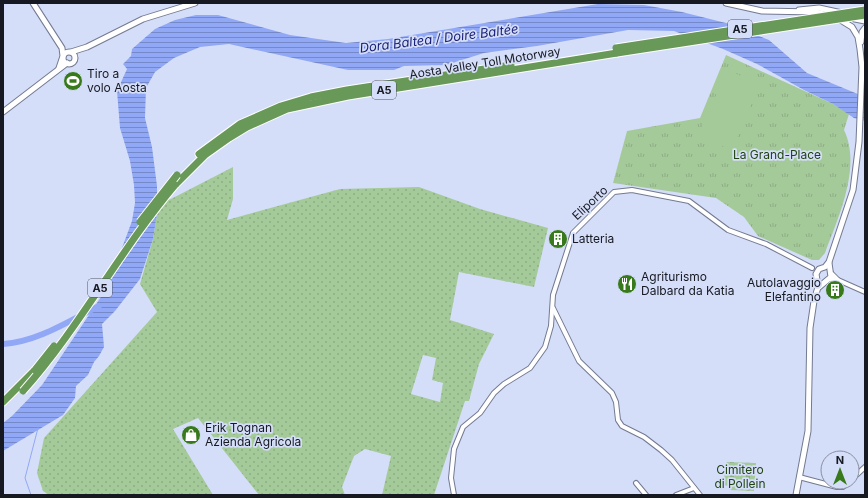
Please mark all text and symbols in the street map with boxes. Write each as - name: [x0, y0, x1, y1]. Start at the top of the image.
- water label: Dora Baltea / Doire Baltée: [359, 20, 519, 56]
- road number: A5: [728, 20, 752, 38]
- street label: Aosta Valley Toll Motorway: [408, 43, 562, 82]
- place label: Tiro a volo Aosta: [87, 66, 147, 95]
- sports icon: Tiro a volo Aosta: [62, 70, 84, 92]
- road number: A5: [372, 81, 396, 99]
- park label: La Grand-Place: [733, 147, 821, 162]
- street label: Eliporto: [569, 182, 611, 223]
- building icon: Latteria: [547, 228, 569, 250]
- place label: Latteria: [572, 231, 614, 246]
- place label: Agriturismo Dalbard da Katia: [641, 269, 734, 298]
- restaurant icon: Agriturismo Dalbard da Katia: [616, 273, 638, 295]
- place label: Autolavaggio Elefantino: [747, 275, 821, 304]
- road number: A5: [88, 279, 112, 297]
- building icon: Autolavaggio Elefantino: [824, 279, 846, 301]
- place label: Erik Tognan Azienda Agricola: [205, 420, 301, 449]
- shop icon: Erik Tognan Azienda Agricola: [180, 424, 202, 446]
- north arrow: [820, 450, 860, 490]
- text: N: [836, 453, 844, 467]
- park label: Cimitero di Pollein: [714, 462, 766, 491]

